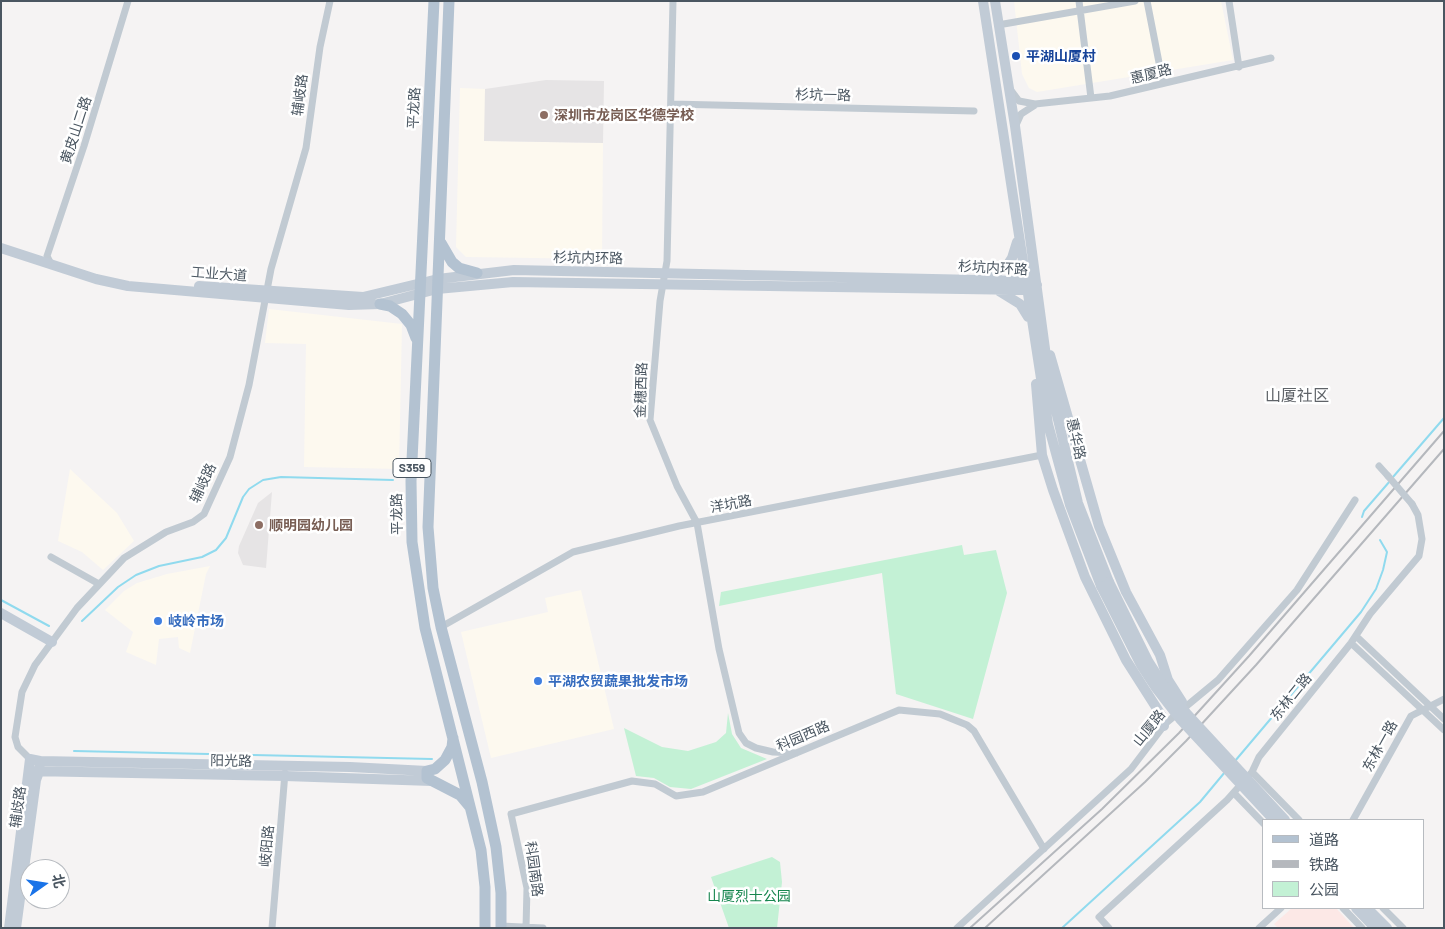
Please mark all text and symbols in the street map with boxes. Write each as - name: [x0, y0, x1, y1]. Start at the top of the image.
- place label: 平湖山厦村: [1026, 48, 1096, 64]
- marker: 平湖山厦村: [1010, 50, 1022, 62]
- street label: 惠厦路: [1129, 61, 1173, 87]
- street label: 辅岐路: [289, 73, 311, 117]
- street label: 杉坑一路: [795, 86, 851, 104]
- street label: 平龙路: [405, 87, 423, 129]
- street label: 黄皮山二路: [57, 94, 95, 166]
- place label: 深圳市龙岗区华德学校: [554, 107, 694, 123]
- marker: 深圳市龙岗区华德学校: [538, 109, 550, 121]
- street label: 杉坑内环路: [553, 249, 623, 267]
- street label: 杉坑内环路: [958, 258, 1028, 278]
- street label: 工业大道: [190, 264, 248, 284]
- street label: 金穗西路: [632, 362, 650, 418]
- district label: 山厦社区: [1265, 386, 1329, 406]
- street label: 惠华路: [1063, 417, 1089, 461]
- road number: S359: [393, 458, 431, 478]
- street label: 辅岐路: [187, 460, 219, 506]
- street label: 洋坑路: [709, 492, 753, 516]
- street label: 平龙路: [388, 493, 406, 535]
- place label: 顺明园幼儿园: [269, 517, 353, 533]
- marker: 顺明园幼儿园: [253, 519, 265, 531]
- place label: 岐岭市场: [168, 613, 224, 629]
- marker: 岐岭市场: [152, 615, 164, 627]
- street label: 东林二路: [1267, 670, 1315, 724]
- place label: 平湖农贸蔬果批发市场: [548, 673, 688, 689]
- marker: 平湖农贸蔬果批发市场: [532, 675, 544, 687]
- street label: 山厦路: [1129, 706, 1169, 750]
- street label: 科园西路: [774, 717, 832, 755]
- street label: 东林一路: [1359, 717, 1401, 775]
- street label: 阳光路: [210, 752, 252, 770]
- street label: 辅歧路: [7, 785, 29, 829]
- legend: [1262, 819, 1425, 909]
- street label: 岐阳路: [257, 824, 277, 868]
- text: 道路: [1309, 830, 1339, 848]
- street label: 科园南路: [522, 840, 546, 898]
- text: 铁路: [1309, 855, 1339, 873]
- north arrow: [20, 859, 70, 909]
- text: 北: [49, 872, 69, 889]
- text: 公园: [1309, 880, 1339, 898]
- park label: 山厦烈士公园: [707, 888, 791, 904]

